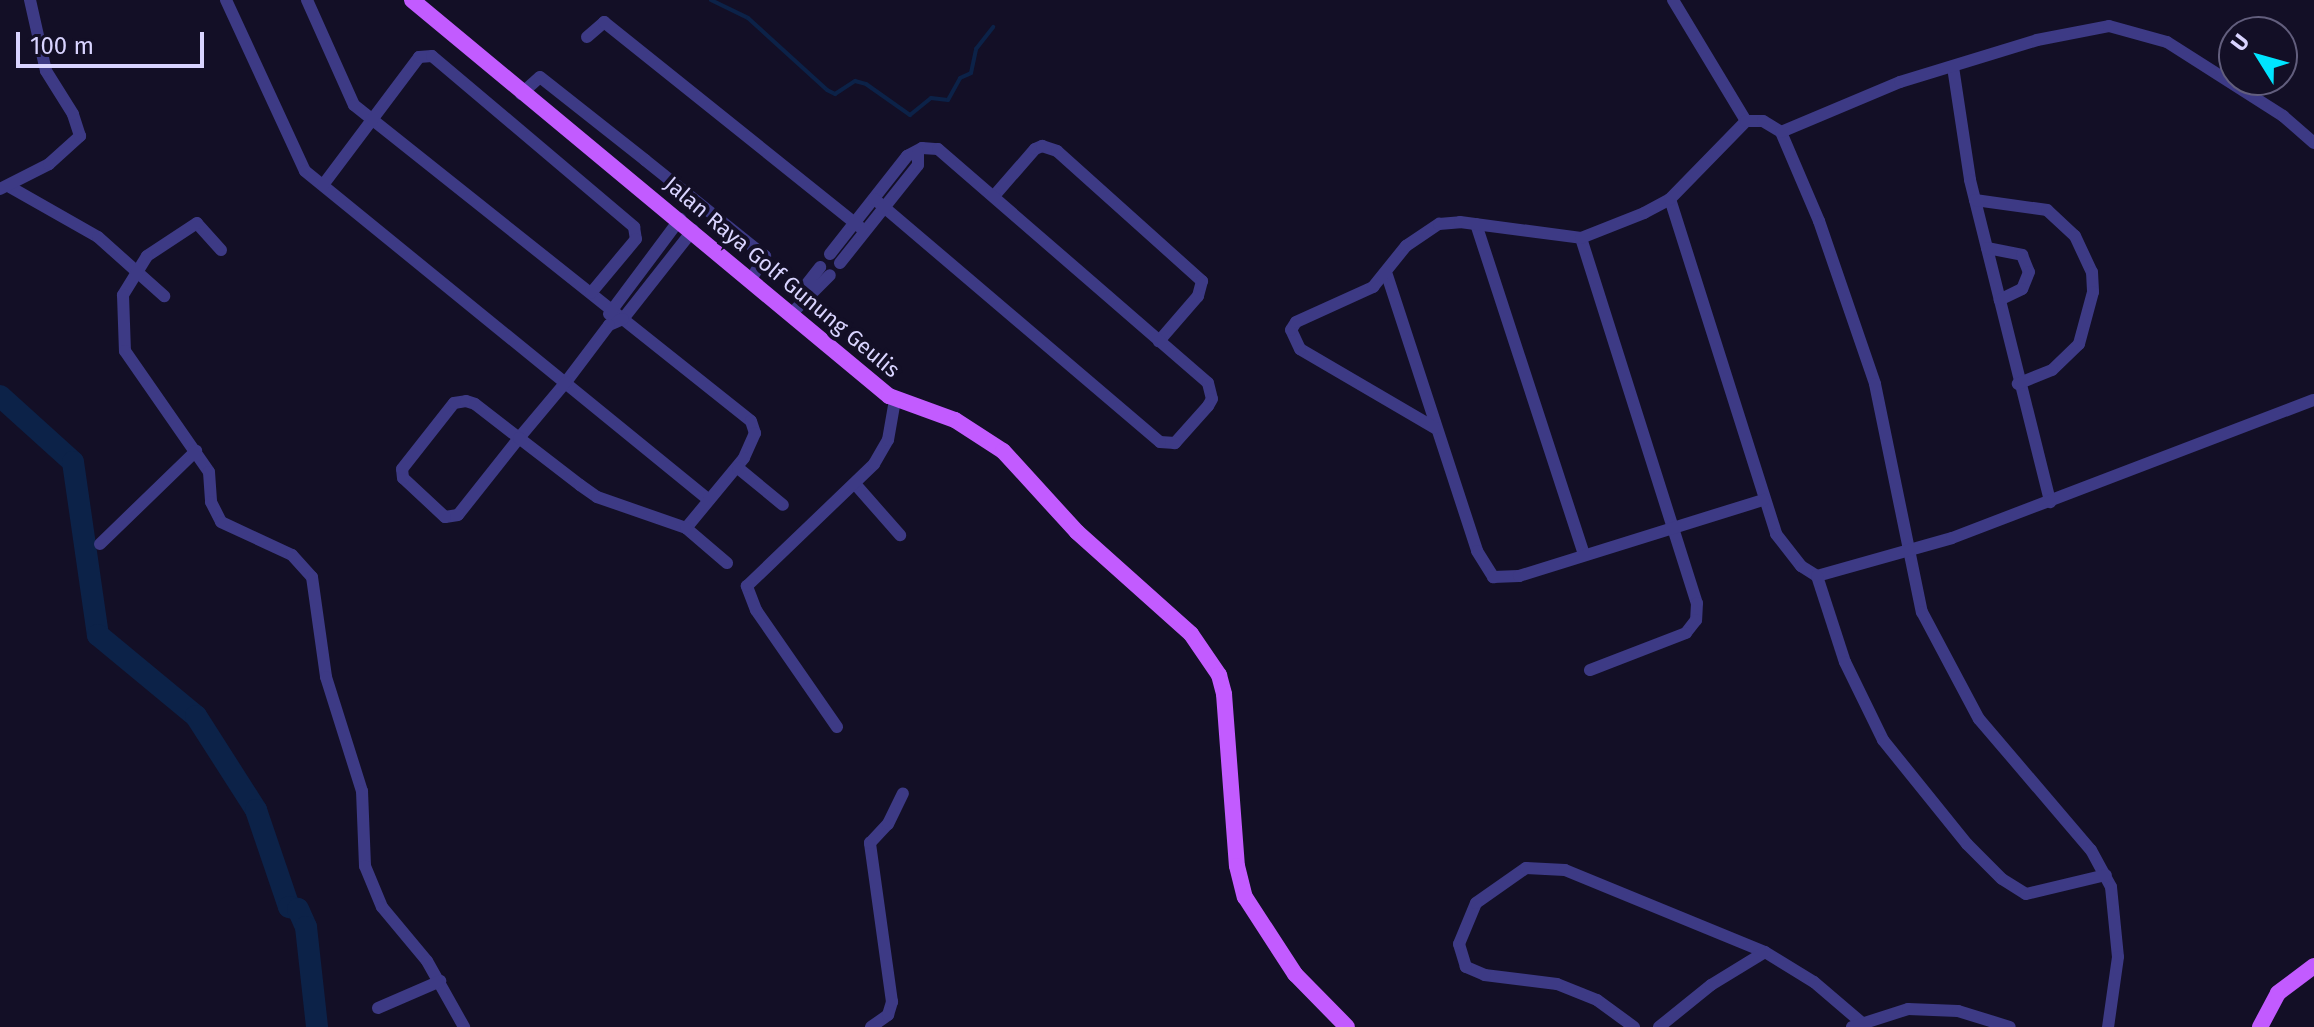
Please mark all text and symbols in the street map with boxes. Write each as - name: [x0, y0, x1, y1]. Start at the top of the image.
- scale bar: [20, 16, 208, 66]
- north arrow: [2218, 16, 2298, 96]
- text: U: [2225, 29, 2255, 56]
- text: 100 m: [30, 32, 94, 60]
- street label: Jalan Raya Golf Gunung Geulis: [659, 171, 905, 383]

